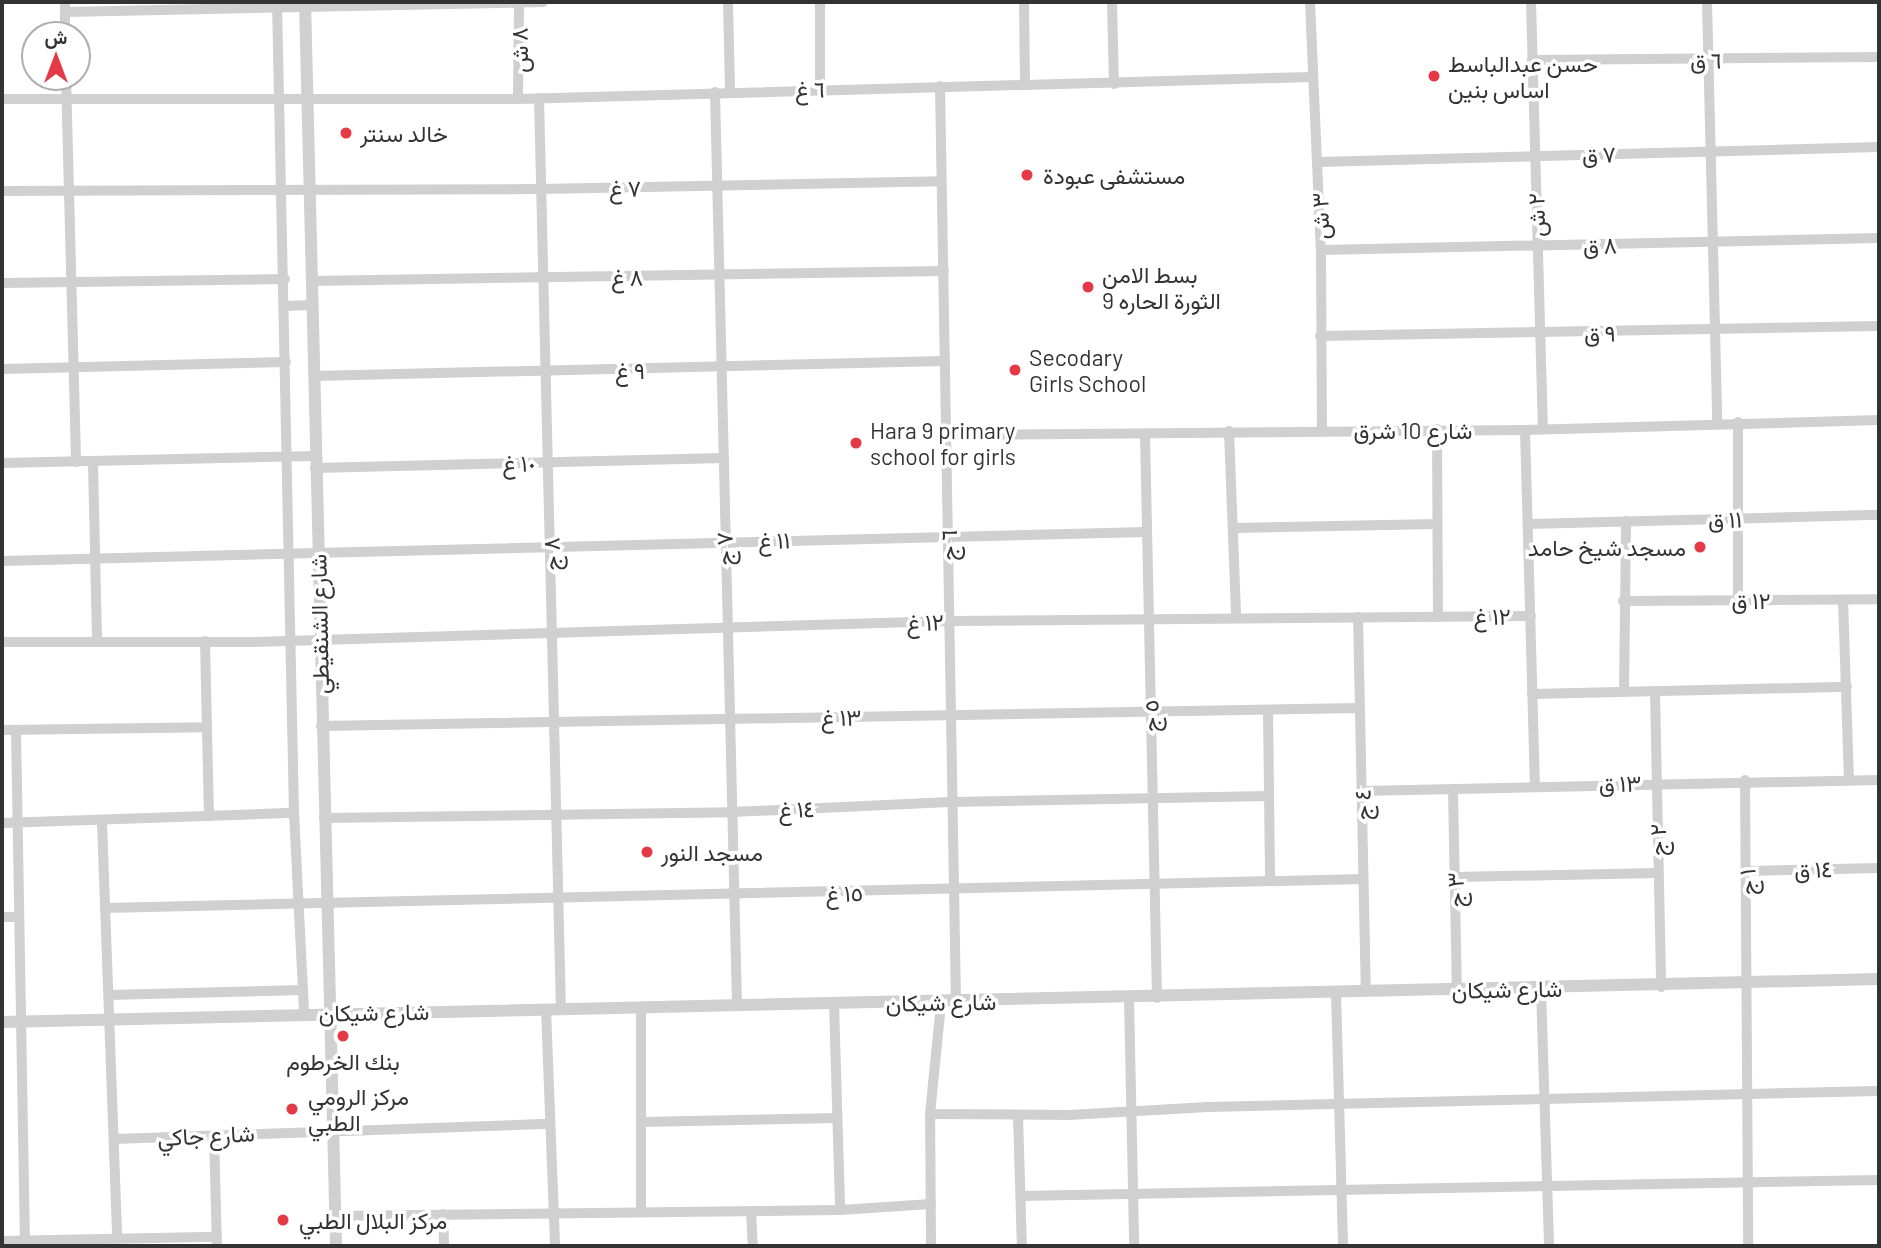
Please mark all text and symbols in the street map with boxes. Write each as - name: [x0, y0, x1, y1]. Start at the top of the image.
- north arrow: [21, 21, 91, 91]
- text: ش: [45, 25, 67, 48]
- street label: ٨ ش: [505, 27, 533, 73]
- street label: ٦ ق: [1690, 46, 1722, 74]
- place label: حسن عبدالباسط اساس بنين: [1448, 49, 1598, 103]
- marker: حسن عبدالباسط اساس بنين: [1426, 68, 1442, 84]
- street label: ٦ غ: [795, 75, 825, 103]
- place label: خالد سنتر: [360, 119, 448, 147]
- marker: خالد سنتر: [338, 125, 354, 141]
- street label: ٧ ق: [1581, 140, 1617, 168]
- place label: مستشفى عبودة: [1043, 161, 1185, 189]
- marker: مستشفى عبودة: [1017, 165, 1037, 185]
- street label: ٧ غ: [609, 174, 641, 202]
- street label: ٣ ش: [1305, 192, 1335, 240]
- street label: ٢ ش: [1522, 193, 1550, 237]
- street label: ٨ ق: [1582, 231, 1618, 259]
- place label: بسط الامن الثورة الحاره 9: [1102, 260, 1221, 314]
- street label: ٨ غ: [611, 263, 643, 291]
- marker: بسط الامن الثورة الحاره 9: [1080, 279, 1096, 295]
- street label: ٩ ق: [1584, 319, 1616, 347]
- place label: Secodary Girls School: [1029, 343, 1146, 397]
- street label: ٩ غ: [615, 356, 645, 384]
- marker: Secodary Girls School: [1007, 362, 1023, 378]
- place label: Hara 9 primary school for girls: [870, 416, 1016, 470]
- street label: شارع 10 شرق: [1354, 416, 1472, 444]
- marker: Hara 9 primary school for girls: [848, 435, 864, 451]
- street label: ١٠ غ: [501, 449, 537, 477]
- street label: ١١ ق: [1708, 505, 1742, 533]
- street label: ١١ غ: [757, 526, 791, 554]
- street label: ٦ ج: [934, 529, 962, 561]
- street label: ٧ ج: [710, 532, 738, 566]
- place label: مسجد شيخ حامد: [1528, 533, 1686, 561]
- street label: ٨ ج: [537, 537, 565, 571]
- marker: مسجد شيخ حامد: [1692, 539, 1708, 555]
- street label: شارع الشنقيطي: [304, 554, 334, 694]
- street label: ١٢ ق: [1731, 586, 1771, 614]
- street label: ١٢ غ: [1473, 602, 1511, 630]
- street label: ١٢ غ: [906, 608, 944, 636]
- street label: ٥ ج: [1136, 700, 1164, 732]
- street label: ١٣ غ: [820, 703, 862, 731]
- street label: ١٣ ق: [1599, 769, 1641, 797]
- street label: ٤ ج: [1348, 789, 1376, 821]
- street label: ١٤ غ: [777, 794, 815, 824]
- street label: ٢ ج: [1643, 824, 1671, 856]
- place label: مسجد النور: [661, 838, 763, 866]
- marker: مسجد النور: [639, 844, 655, 860]
- street label: ١٤ ق: [1794, 855, 1832, 883]
- street label: ١ ج: [1733, 868, 1761, 896]
- street label: ٣ ج: [1441, 872, 1469, 908]
- street label: ١٥ غ: [825, 879, 863, 907]
- street label: شارع شيكان: [1451, 974, 1563, 1004]
- street label: شارع شيكان: [885, 987, 997, 1017]
- street label: شارع شيكان: [318, 997, 430, 1027]
- marker: بنك الخرطوم: [335, 1028, 351, 1044]
- place label: بنك الخرطوم: [286, 1047, 400, 1075]
- place label: مركز الرومي الطبي: [308, 1082, 409, 1136]
- marker: مركز الرومي الطبي: [282, 1099, 302, 1119]
- street label: شارع جاكي: [157, 1119, 255, 1151]
- place label: مركز البلال الطبي: [299, 1206, 447, 1234]
- marker: مركز البلال الطبي: [273, 1210, 293, 1230]

